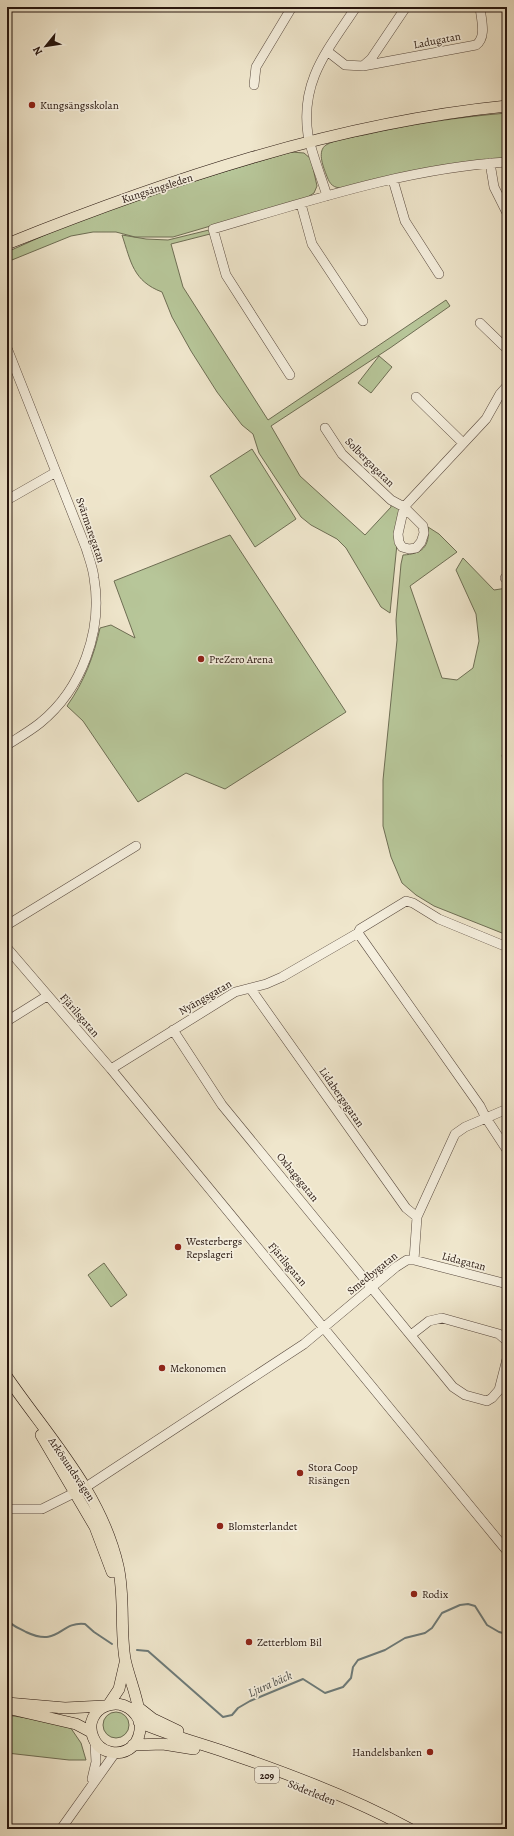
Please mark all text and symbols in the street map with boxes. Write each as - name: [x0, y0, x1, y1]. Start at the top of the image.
- north arrow: [26, 26, 66, 66]
- street label: Ladugatan: [412, 29, 462, 52]
- text: N: [29, 44, 46, 58]
- place label: Kungsängsskolan: [40, 98, 119, 113]
- marker: Kungsängsskolan: [27, 100, 37, 110]
- street label: Kungsängsleden: [120, 170, 195, 207]
- street label: Solbergagatan: [342, 434, 398, 490]
- street label: Svärmaregatan: [72, 495, 109, 565]
- place label: PreZero Arena: [209, 652, 274, 667]
- marker: PreZero Arena: [196, 654, 206, 664]
- street label: Nyängsgatan: [176, 976, 234, 1019]
- street label: Fjärilsgatan: [57, 990, 103, 1040]
- street label: Lidabergsgatan: [315, 1064, 368, 1130]
- street label: Oxhagsgatan: [273, 1150, 322, 1205]
- place label: Westerbergs Repslageri: [185, 1234, 242, 1262]
- street label: Fjärilsgatan: [265, 1239, 310, 1290]
- marker: Westerbergs Repslageri: [173, 1242, 183, 1252]
- street label: Smedbygatan: [344, 1248, 401, 1298]
- street label: Lidagatan: [440, 1248, 488, 1275]
- place label: Mekonomen: [170, 1361, 226, 1376]
- marker: Mekonomen: [157, 1363, 167, 1373]
- street label: Arkösundsvägen: [44, 1434, 99, 1504]
- place label: Stora Coop Risängen: [308, 1460, 358, 1488]
- marker: Stora Coop Risängen: [295, 1468, 305, 1478]
- place label: Blomsterlandet: [228, 1519, 298, 1534]
- marker: Blomsterlandet: [215, 1521, 225, 1531]
- place label: Rodix: [422, 1587, 449, 1602]
- marker: Rodix: [409, 1589, 419, 1599]
- place label: Zetterblom Bil: [257, 1635, 322, 1650]
- marker: Zetterblom Bil: [244, 1637, 254, 1647]
- water label: Ljura bäck: [245, 1667, 295, 1701]
- place label: Handelsbanken: [352, 1745, 422, 1760]
- marker: Handelsbanken: [425, 1747, 435, 1757]
- road number: 209: [255, 1767, 279, 1783]
- street label: Söderleden: [286, 1776, 338, 1809]

